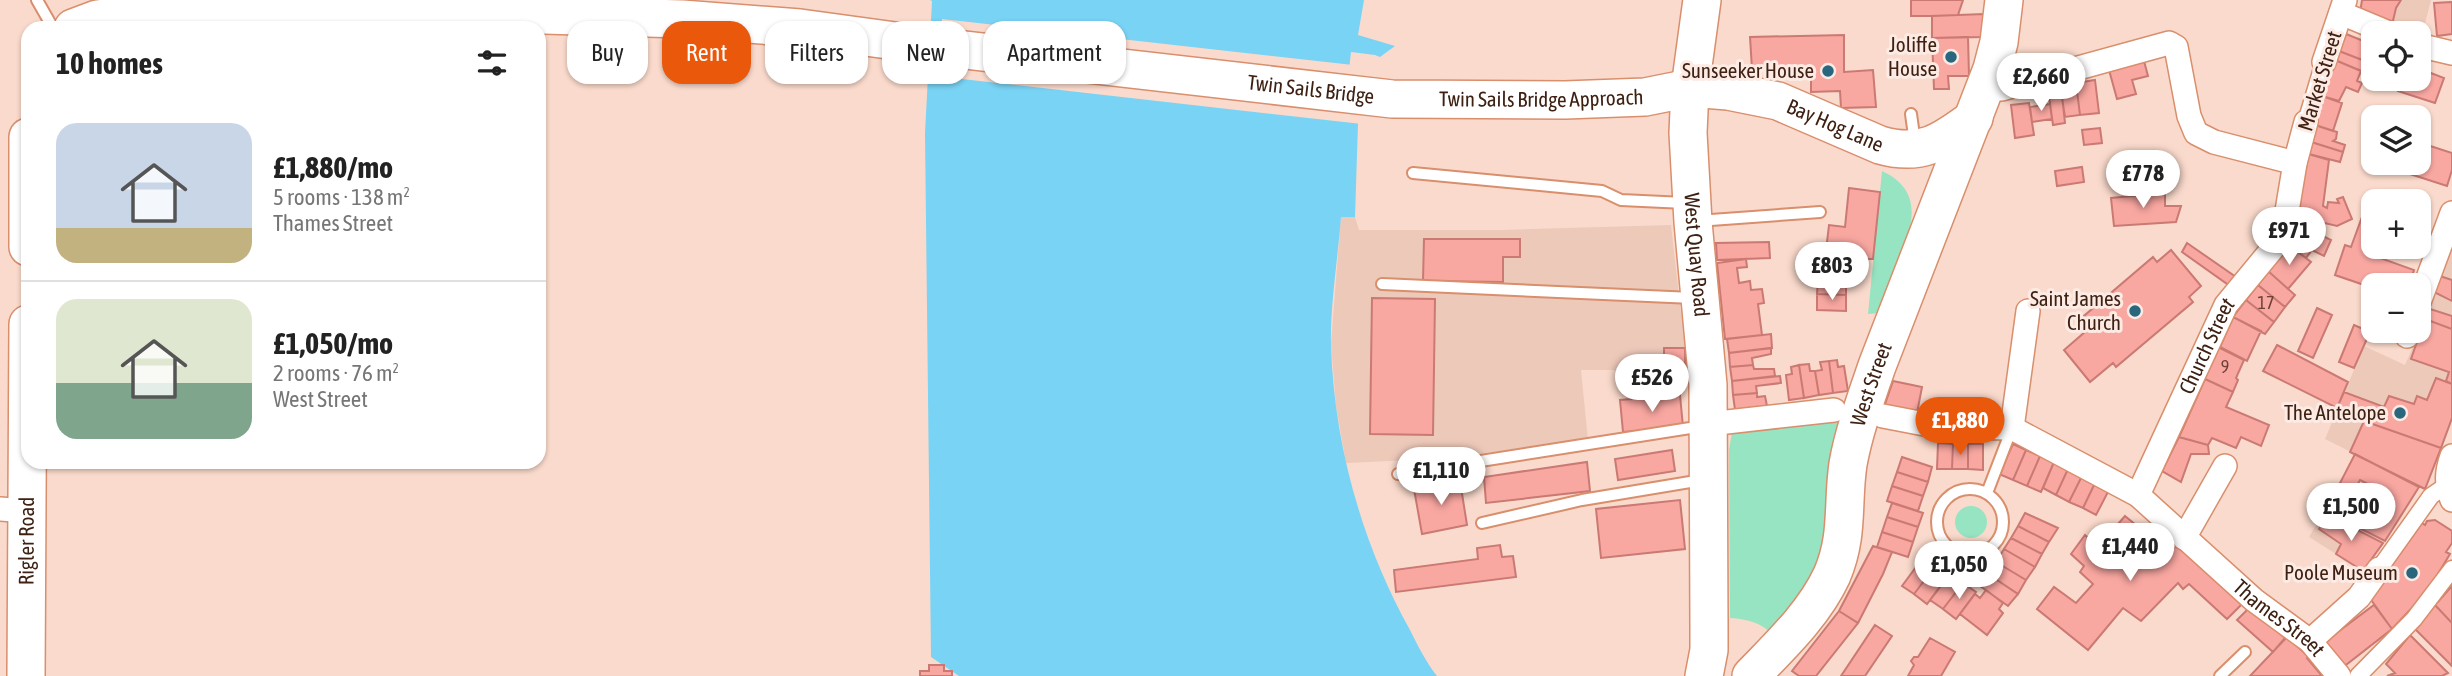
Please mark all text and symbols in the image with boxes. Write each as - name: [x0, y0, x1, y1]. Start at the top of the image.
- chip: Buy: [567, 21, 648, 84]
- chip: Rent: [662, 21, 751, 84]
- chip: Filters: [765, 21, 868, 84]
- chip: New: [882, 21, 969, 84]
- chip: Apartment: [983, 21, 1126, 84]
- map controls: [2361, 21, 2431, 343]
- button: locate: [2361, 21, 2431, 91]
- street label: Market Street: [2292, 28, 2346, 134]
- place label: Joliffe House: [1888, 32, 1937, 80]
- icon: filters: [473, 44, 511, 82]
- text: 10 homes: [56, 46, 163, 80]
- marker: Joliffe House: [1943, 49, 1959, 65]
- pin: £2,660: [1984, 54, 2098, 113]
- place label: Sunseeker House: [1682, 58, 1814, 82]
- marker: Sunseeker House: [1820, 63, 1836, 79]
- text: £2,660: [2013, 63, 2070, 89]
- street label: Twin Sails Bridge: [1246, 70, 1376, 108]
- street label: Twin Sails Bridge Approach: [1439, 84, 1644, 111]
- street label: Bay Hog Lane: [1784, 93, 1888, 156]
- button: layers: [2361, 105, 2431, 175]
- text: £1,880/mo: [273, 150, 393, 184]
- pin: £778: [2102, 150, 2184, 210]
- icon: home: [112, 151, 196, 235]
- text: £778: [2122, 160, 2164, 186]
- text: 5 rooms · 138 m²: [273, 184, 410, 210]
- button: +: [2361, 189, 2431, 259]
- street label: West Quay Road: [1680, 192, 1715, 318]
- pin: £971: [2248, 208, 2330, 267]
- text: Thames Street: [273, 210, 393, 236]
- text: £971: [2268, 217, 2310, 243]
- pin: £803: [1791, 243, 1873, 302]
- text: £803: [1811, 252, 1853, 278]
- button: −: [2361, 273, 2431, 343]
- place label: Saint James Church: [2030, 286, 2121, 334]
- street label: Church Street: [2173, 292, 2238, 398]
- house number: 17: [2258, 292, 2274, 313]
- marker: Saint James Church: [2127, 303, 2143, 319]
- text: £1,050/mo: [273, 326, 393, 360]
- icon: home: [112, 327, 196, 411]
- street label: West Street: [1845, 339, 1896, 429]
- pin: £526: [1611, 354, 1693, 414]
- house number: 9: [2221, 356, 2229, 377]
- text: 2 rooms · 76 m²: [273, 360, 399, 386]
- text: £526: [1631, 364, 1673, 390]
- text: West Street: [273, 386, 368, 412]
- pin: £1,880: [1903, 398, 2017, 457]
- place label: The Antelope: [2284, 400, 2386, 424]
- marker: The Antelope: [2392, 405, 2408, 421]
- text: £1,880: [1932, 407, 1989, 433]
- pin: £1,110: [1384, 448, 1498, 507]
- text: £1,110: [1413, 457, 1470, 483]
- pin: £1,500: [2294, 484, 2408, 543]
- text: £1,500: [2323, 493, 2380, 519]
- street label: Rigler Road: [14, 497, 38, 585]
- pin: £1,440: [2073, 524, 2187, 583]
- text: £1,440: [2102, 533, 2159, 559]
- pin: £1,050: [1902, 542, 2016, 601]
- text: £1,050: [1931, 551, 1988, 577]
- place label: Poole Museum: [2284, 560, 2398, 584]
- marker: Poole Museum: [2404, 565, 2420, 581]
- street label: Thames Street: [2229, 574, 2330, 661]

